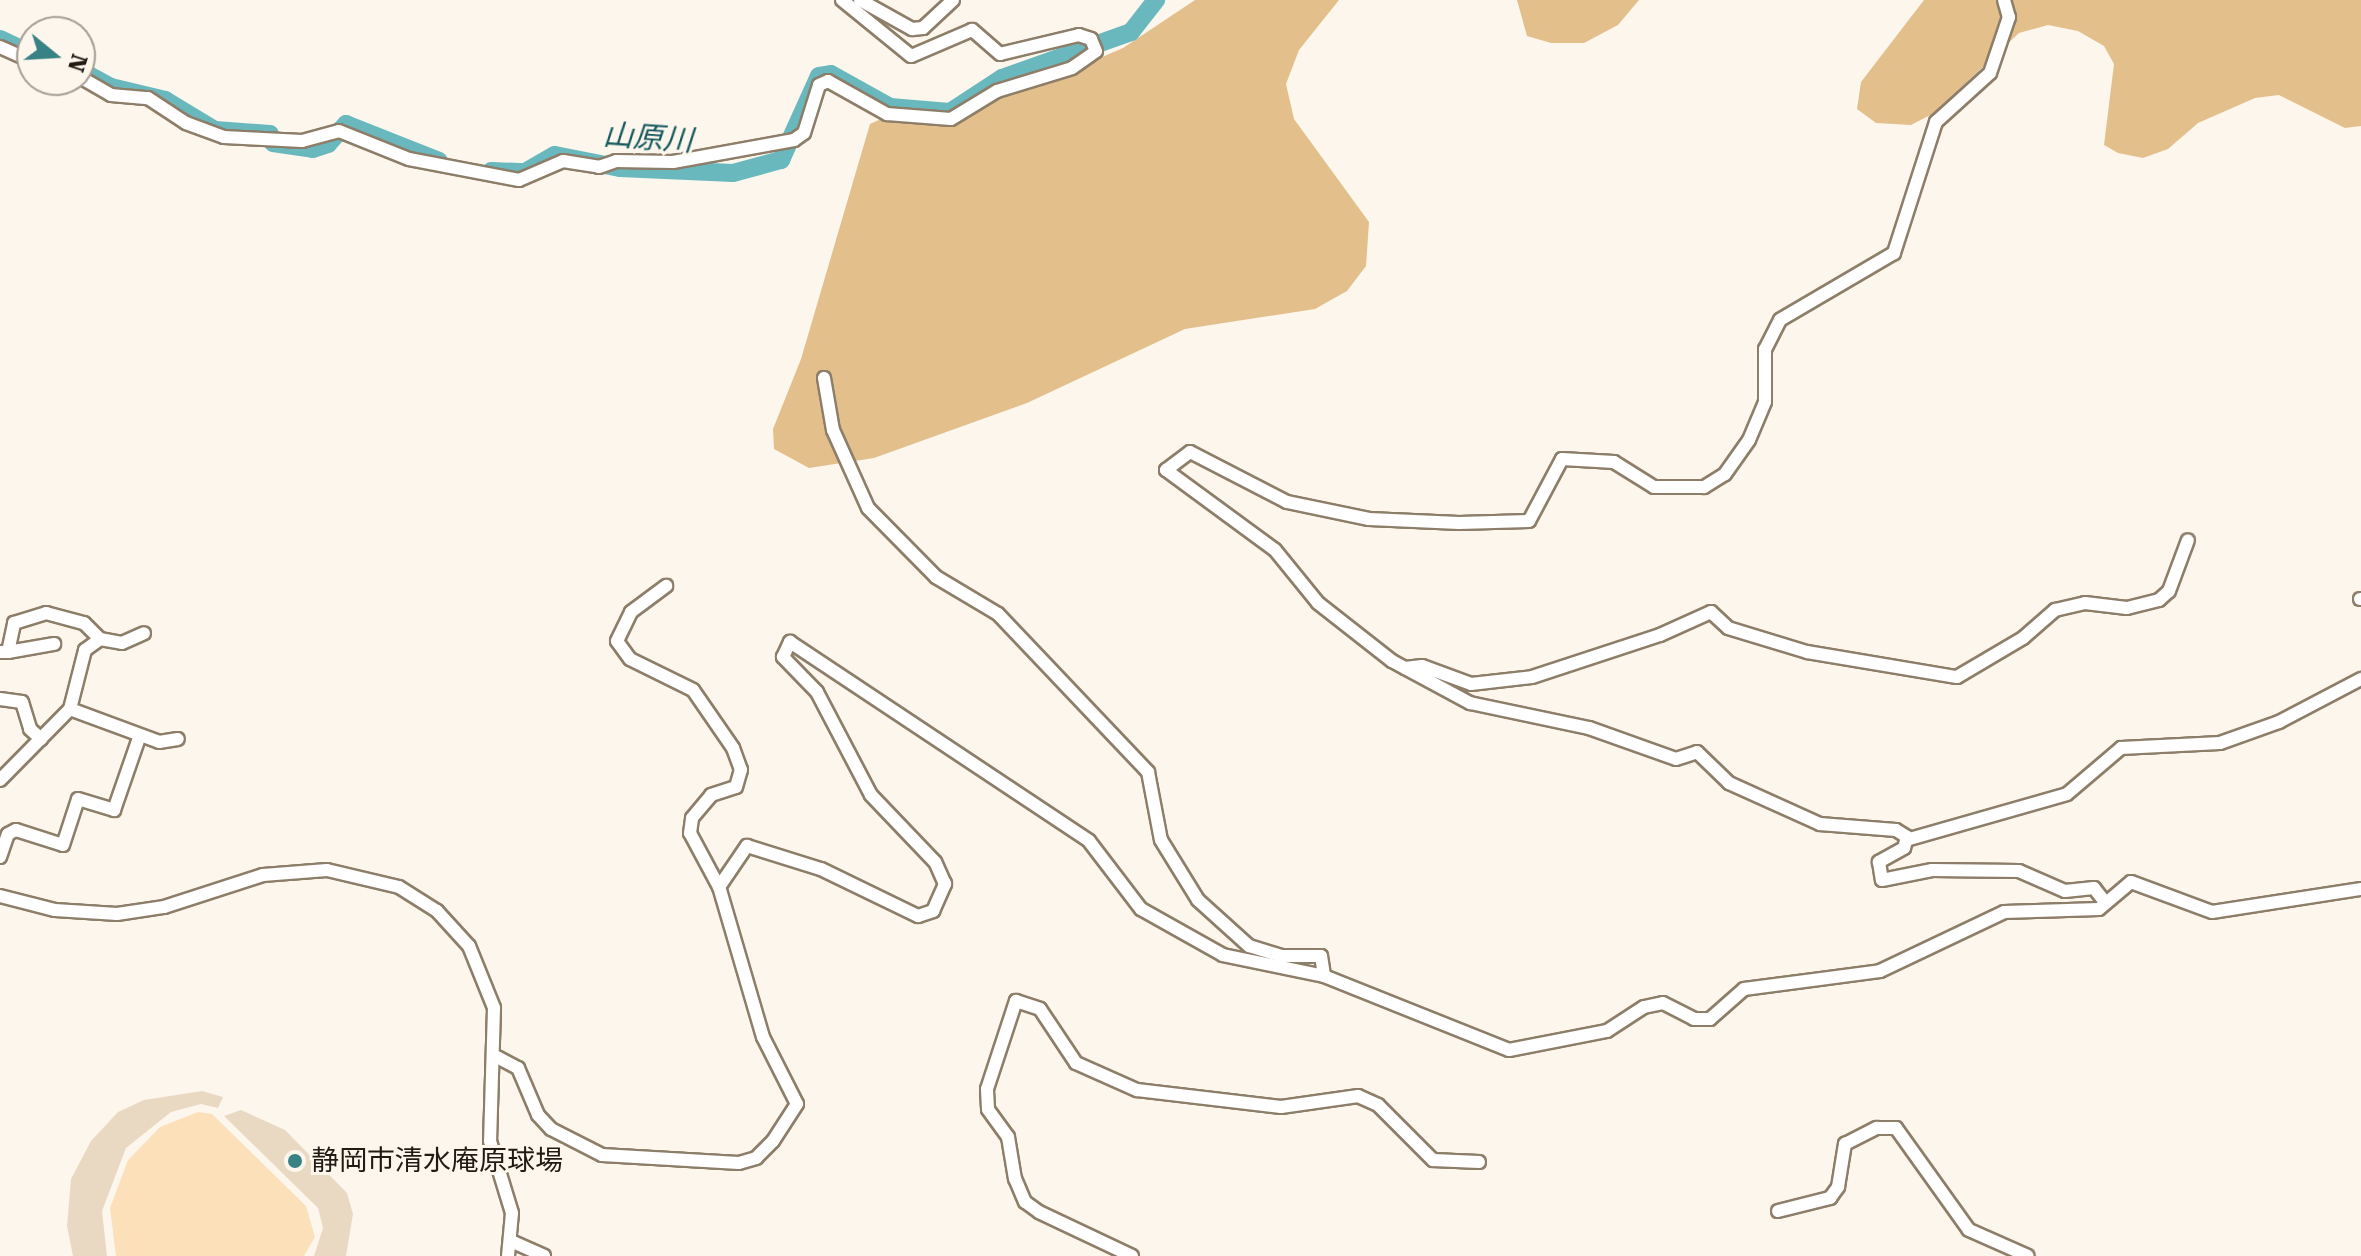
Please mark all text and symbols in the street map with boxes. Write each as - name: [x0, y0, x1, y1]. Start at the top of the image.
- north arrow: [16, 16, 96, 96]
- text: N: [63, 51, 92, 75]
- water label: 山原川: [602, 117, 694, 159]
- place label: 静岡市清水庵原球場: [311, 1144, 563, 1178]
- marker: 静岡市清水庵原球場: [286, 1152, 304, 1170]

